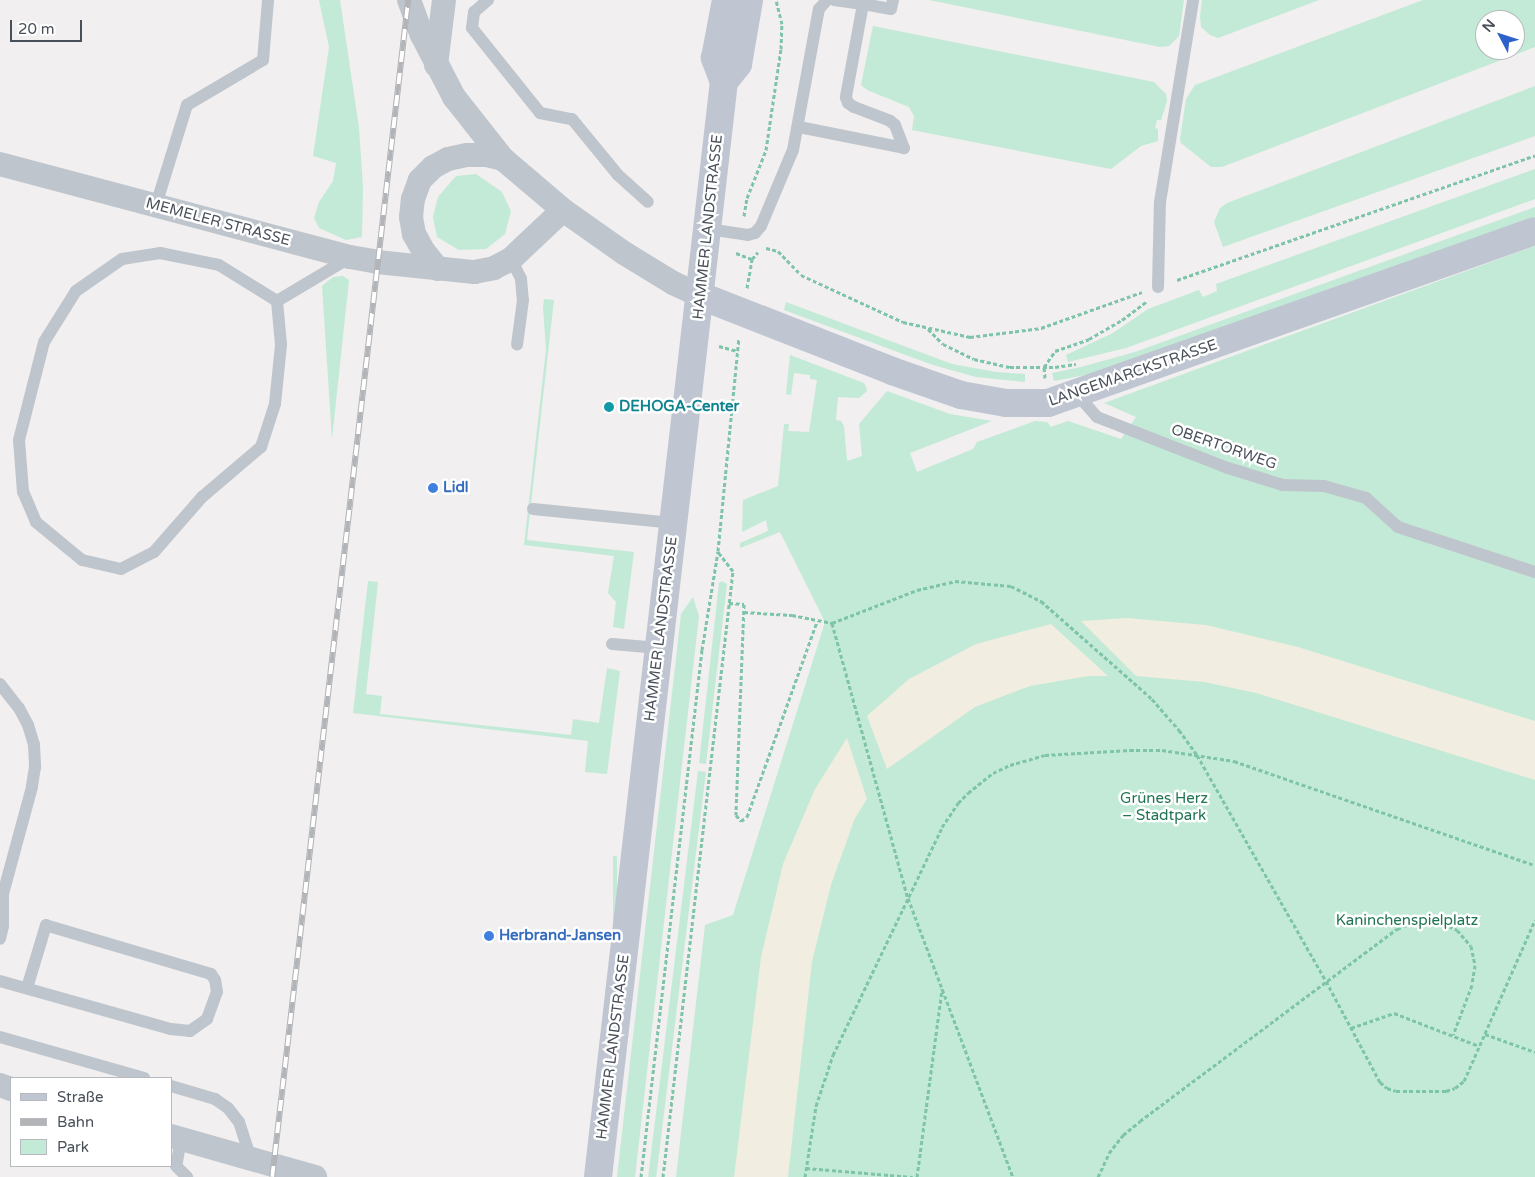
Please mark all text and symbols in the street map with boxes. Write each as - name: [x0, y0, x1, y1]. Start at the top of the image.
- scale bar: [12, 10, 85, 42]
- north arrow: [1475, 10, 1525, 60]
- text: N: [1479, 16, 1499, 35]
- text: 20 m: [18, 20, 55, 38]
- street label: HAMMER LANDSTRASSE: [689, 133, 727, 321]
- street label: MEMELER STRASSE: [144, 194, 292, 250]
- street label: LANGEMARCKSTRASSE: [1046, 336, 1220, 410]
- place label: DEHOGA-Center: [619, 398, 739, 416]
- marker: DEHOGA-Center: [603, 401, 615, 413]
- street label: OBERTORWEG: [1169, 421, 1279, 473]
- place label: Lidl: [443, 479, 469, 497]
- marker: Lidl: [427, 482, 439, 494]
- street label: HAMMER LANDSTRASSE: [641, 535, 681, 723]
- park label: Grünes Herz – Stadtpark: [1120, 789, 1208, 824]
- park label: Kaninchenspielplatz: [1336, 912, 1478, 930]
- place label: Herbrand-Jansen: [499, 927, 621, 945]
- marker: Herbrand-Jansen: [483, 930, 495, 942]
- street label: HAMMER LANDSTRASSE: [593, 953, 633, 1141]
- legend: [10, 1077, 172, 1167]
- text: Straße: [57, 1088, 103, 1106]
- text: Bahn: [57, 1113, 94, 1131]
- text: Park: [57, 1138, 89, 1156]

